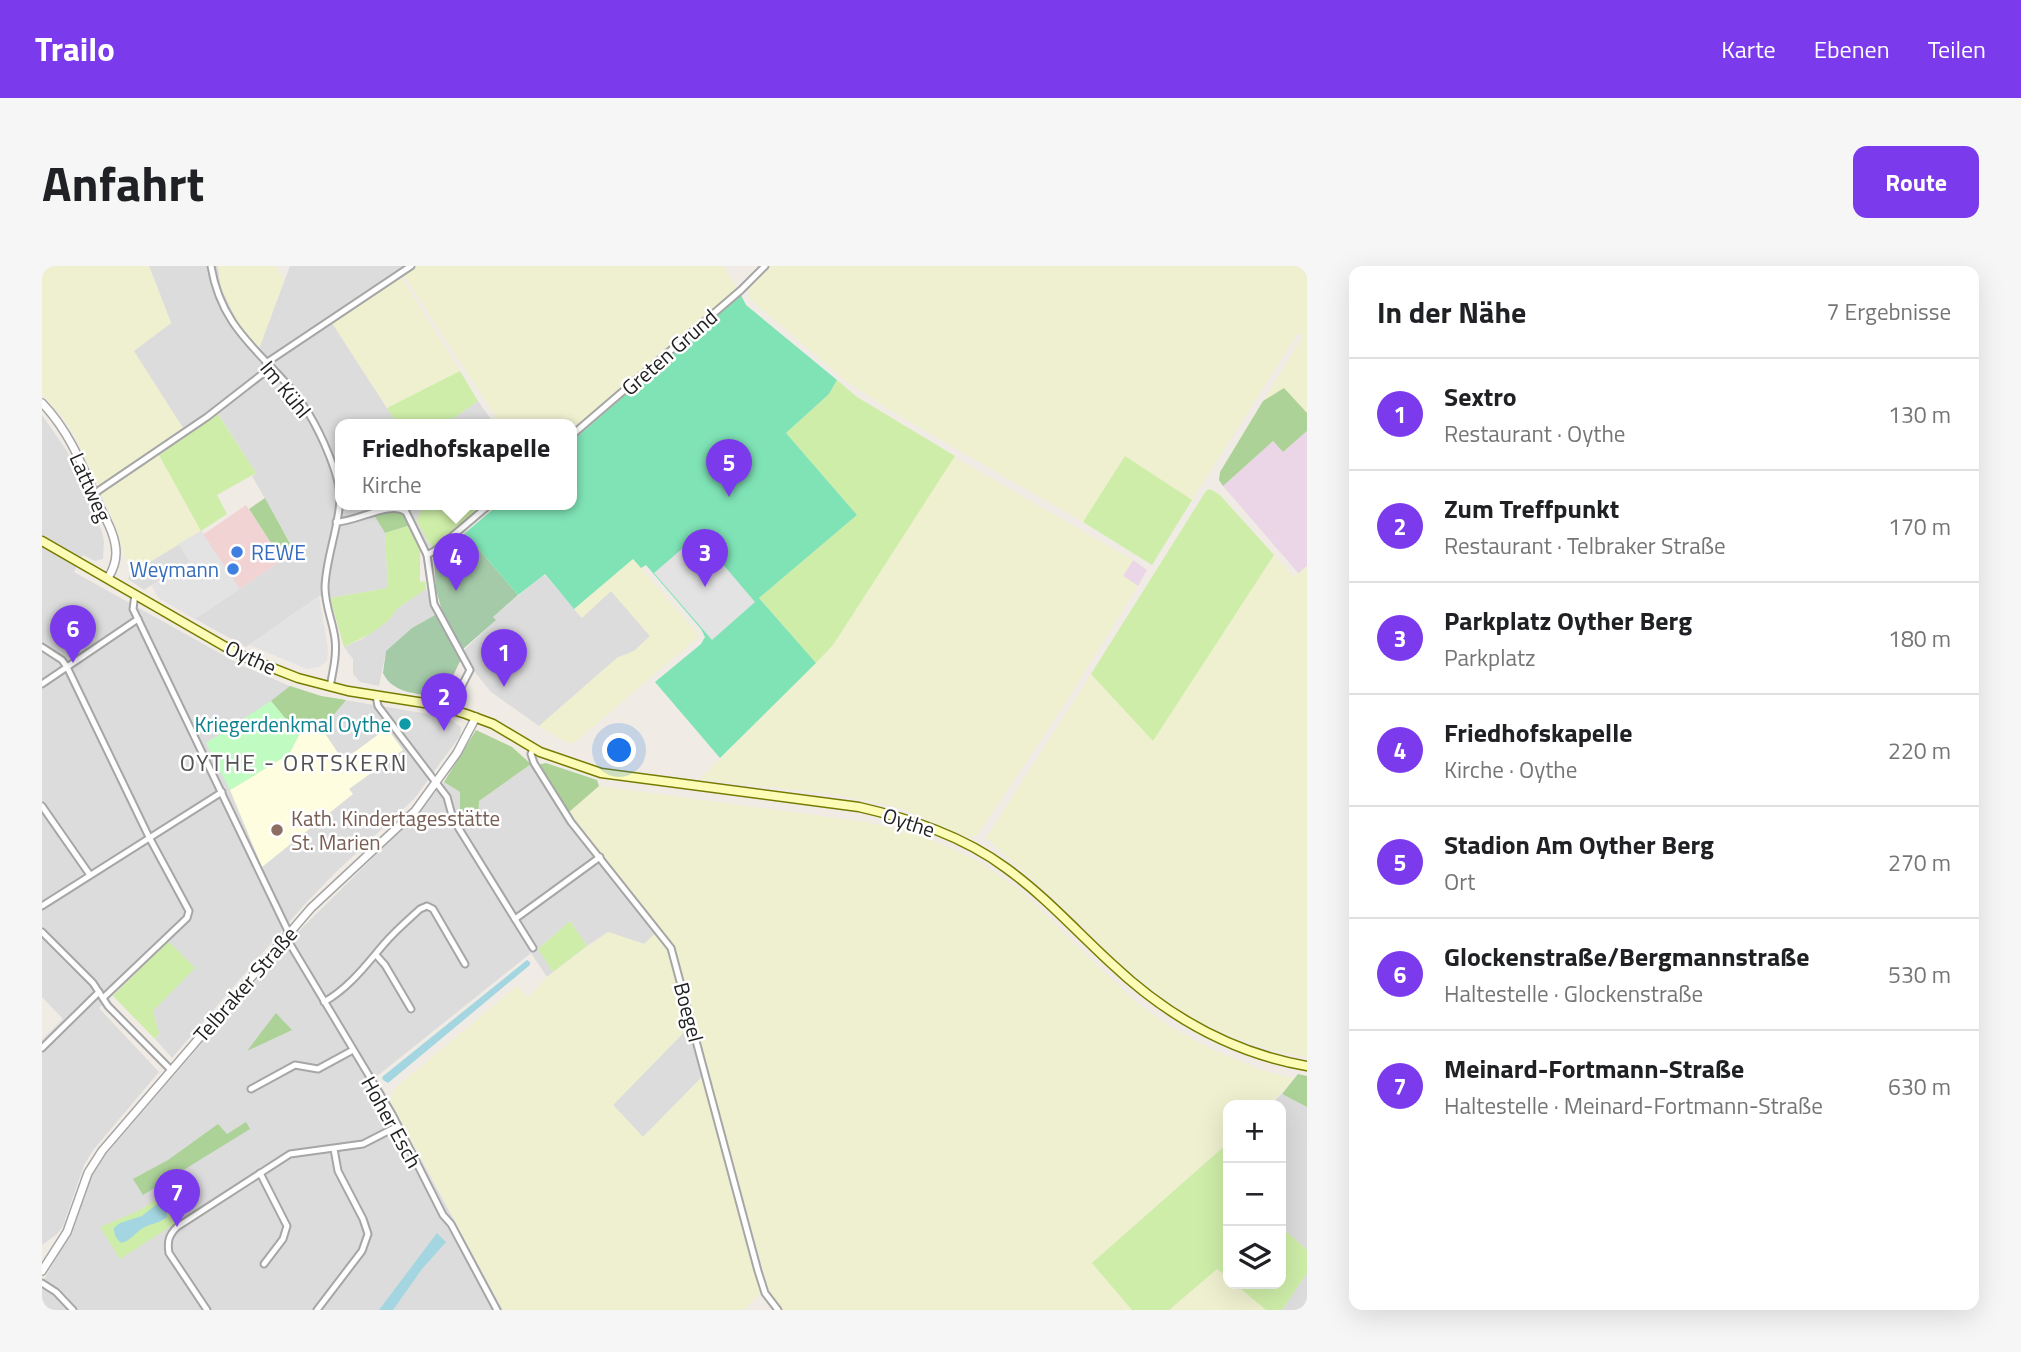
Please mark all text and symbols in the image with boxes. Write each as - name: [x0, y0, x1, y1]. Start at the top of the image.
- text: Trailo: [35, 24, 115, 74]
- text: Karte: [1721, 31, 1776, 67]
- text: Ebenen: [1814, 31, 1890, 67]
- text: Teilen: [1928, 31, 1986, 67]
- text: Anfahrt: [42, 145, 204, 220]
- button: Route: [1853, 146, 1979, 218]
- text: In der Nähe: [1377, 289, 1526, 335]
- text: 7 Ergebnisse: [1827, 294, 1951, 329]
- street label: Greten Grund: [614, 301, 724, 403]
- street label: Im Kühl: [253, 353, 319, 425]
- text: Sextro: [1444, 377, 1517, 416]
- text: 1: [1394, 397, 1406, 432]
- text: 130 m: [1888, 397, 1951, 432]
- text: Restaurant · Oythe: [1444, 416, 1625, 451]
- popup: [335, 419, 577, 510]
- text: Friedhofskapelle: [362, 428, 550, 467]
- pin: 5: [706, 439, 752, 497]
- street label: Lattweg: [62, 447, 120, 527]
- text: Kirche: [362, 467, 422, 502]
- text: Zum Treffpunkt: [1444, 489, 1619, 528]
- text: 2: [1394, 509, 1406, 544]
- text: 170 m: [1888, 509, 1951, 544]
- text: Restaurant · Telbraker Straße: [1444, 528, 1726, 563]
- pin: 3: [682, 529, 728, 587]
- pin: 4: [433, 533, 479, 591]
- place label: REWE: [251, 536, 306, 568]
- marker: REWE: [229, 544, 245, 560]
- place label: Weymann: [130, 553, 219, 585]
- marker: Weymann: [225, 561, 241, 577]
- text: Parkplatz Oyther Berg: [1444, 601, 1692, 640]
- pin: 6: [50, 605, 96, 663]
- text: 3: [1394, 621, 1406, 656]
- text: 180 m: [1888, 621, 1951, 656]
- pin: 1: [481, 629, 527, 687]
- street label: Oythe: [220, 631, 282, 683]
- text: Parkplatz: [1444, 640, 1536, 675]
- pin: 2: [421, 673, 467, 731]
- place label: Kriegerdenkmal Oythe: [194, 708, 391, 740]
- text: Friedhofskapelle: [1444, 713, 1632, 752]
- marker: Kriegerdenkmal Oythe: [397, 716, 413, 732]
- your location: [602, 733, 636, 767]
- text: 4: [1394, 733, 1406, 768]
- text: 220 m: [1888, 733, 1951, 768]
- district label: OYTHE - ORTSKERN: [180, 745, 408, 780]
- text: Kirche · Oythe: [1444, 752, 1577, 787]
- street label: Oythe: [879, 799, 939, 845]
- place label: Kath. Kindertagesstätte St. Marien: [291, 802, 500, 858]
- marker: Kath. Kindertagesstätte St. Marien: [269, 822, 285, 838]
- text: Stadion Am Oyther Berg: [1444, 825, 1714, 864]
- text: 5: [1394, 845, 1406, 880]
- text: 270 m: [1888, 845, 1951, 880]
- text: Ort: [1444, 864, 1475, 899]
- street label: Telbraker Straße: [185, 919, 305, 1049]
- text: Glockenstraße/Bergmannstraße: [1444, 937, 1809, 976]
- text: 6: [1394, 957, 1406, 992]
- text: 530 m: [1888, 957, 1951, 992]
- text: Haltestelle · Glockenstraße: [1444, 976, 1703, 1011]
- street label: Boegel: [666, 978, 712, 1046]
- text: Meinard-Fortmann-Straße: [1444, 1049, 1744, 1088]
- text: 7: [1394, 1069, 1406, 1104]
- text: 630 m: [1888, 1069, 1951, 1104]
- street label: Hoher Esch: [354, 1070, 430, 1174]
- text: Haltestelle · Meinard-Fortmann-Straße: [1444, 1088, 1823, 1123]
- map controls: [1223, 1100, 1286, 1289]
- button: +: [1223, 1100, 1286, 1163]
- button: −: [1223, 1163, 1286, 1226]
- pin: 7: [154, 1169, 200, 1227]
- button: layers: [1223, 1226, 1286, 1289]

